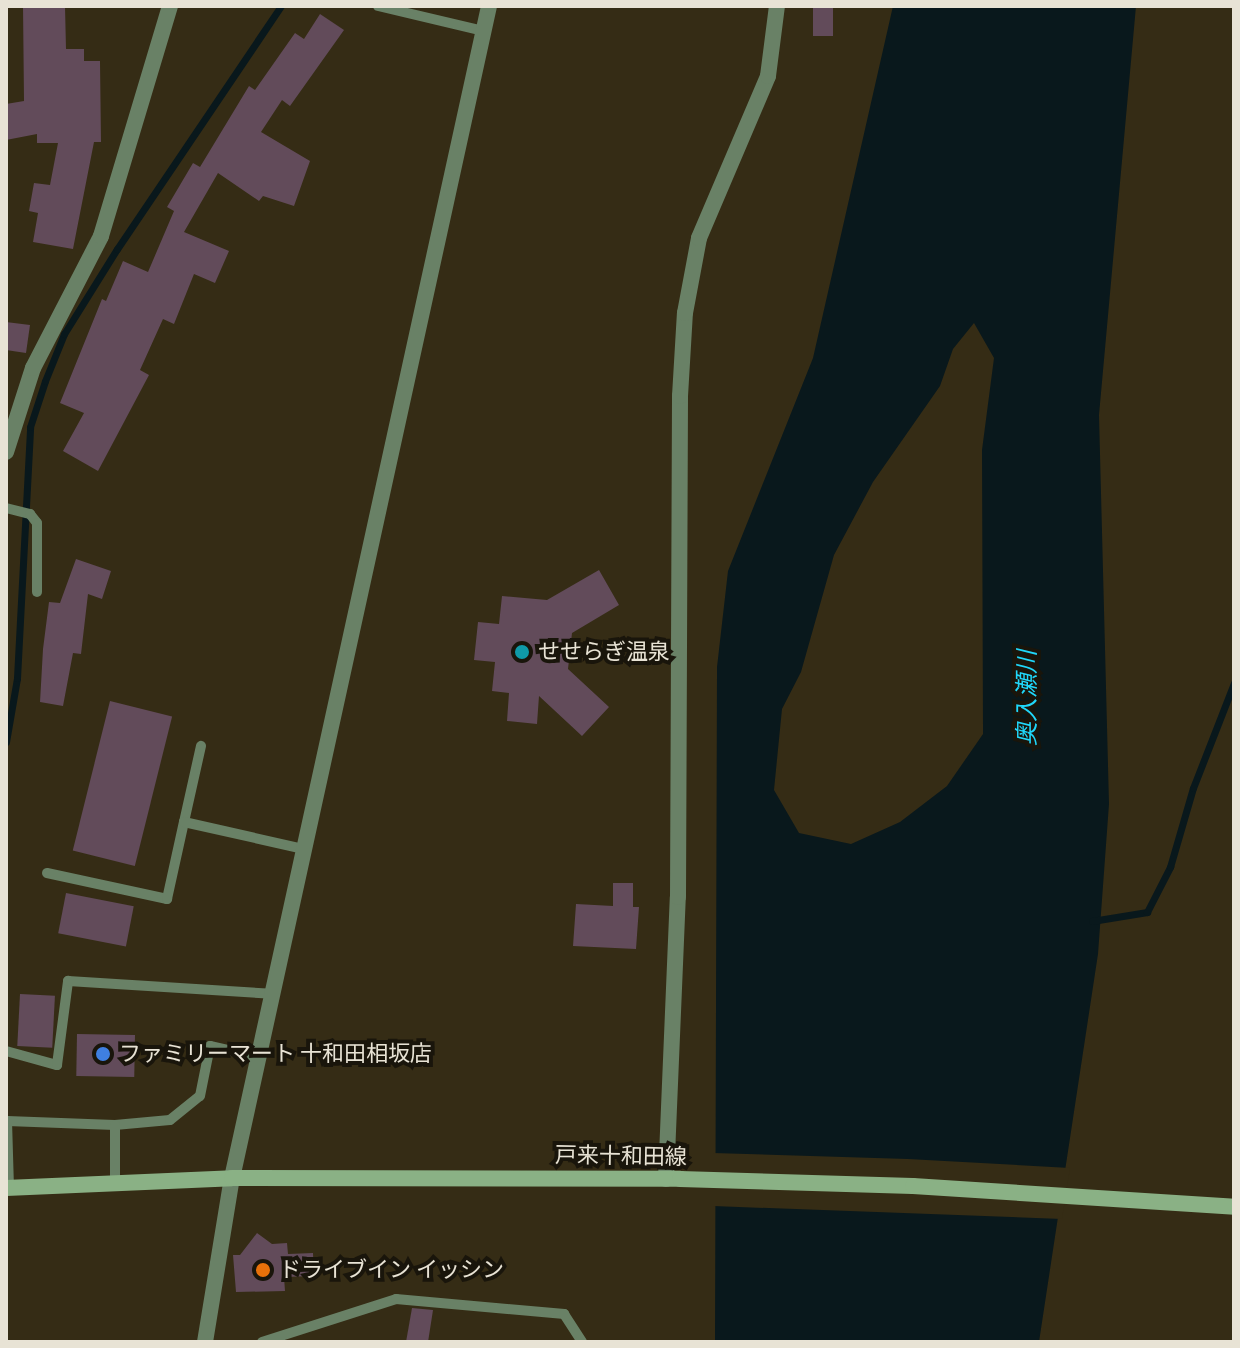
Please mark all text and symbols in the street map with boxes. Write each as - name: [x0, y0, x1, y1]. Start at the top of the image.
- place label: せせらぎ温泉: [538, 639, 670, 665]
- marker: せせらぎ温泉: [513, 643, 531, 661]
- water label: 奥入瀬川: [1014, 650, 1042, 746]
- place label: ファミリーマート 十和田相坂店: [119, 1041, 432, 1067]
- marker: ファミリーマート 十和田相坂店: [94, 1045, 112, 1063]
- street label: 戸来十和田線: [555, 1142, 687, 1170]
- place label: ドライブイン イッシン: [279, 1257, 504, 1283]
- marker: ドライブイン イッシン: [254, 1261, 272, 1279]

